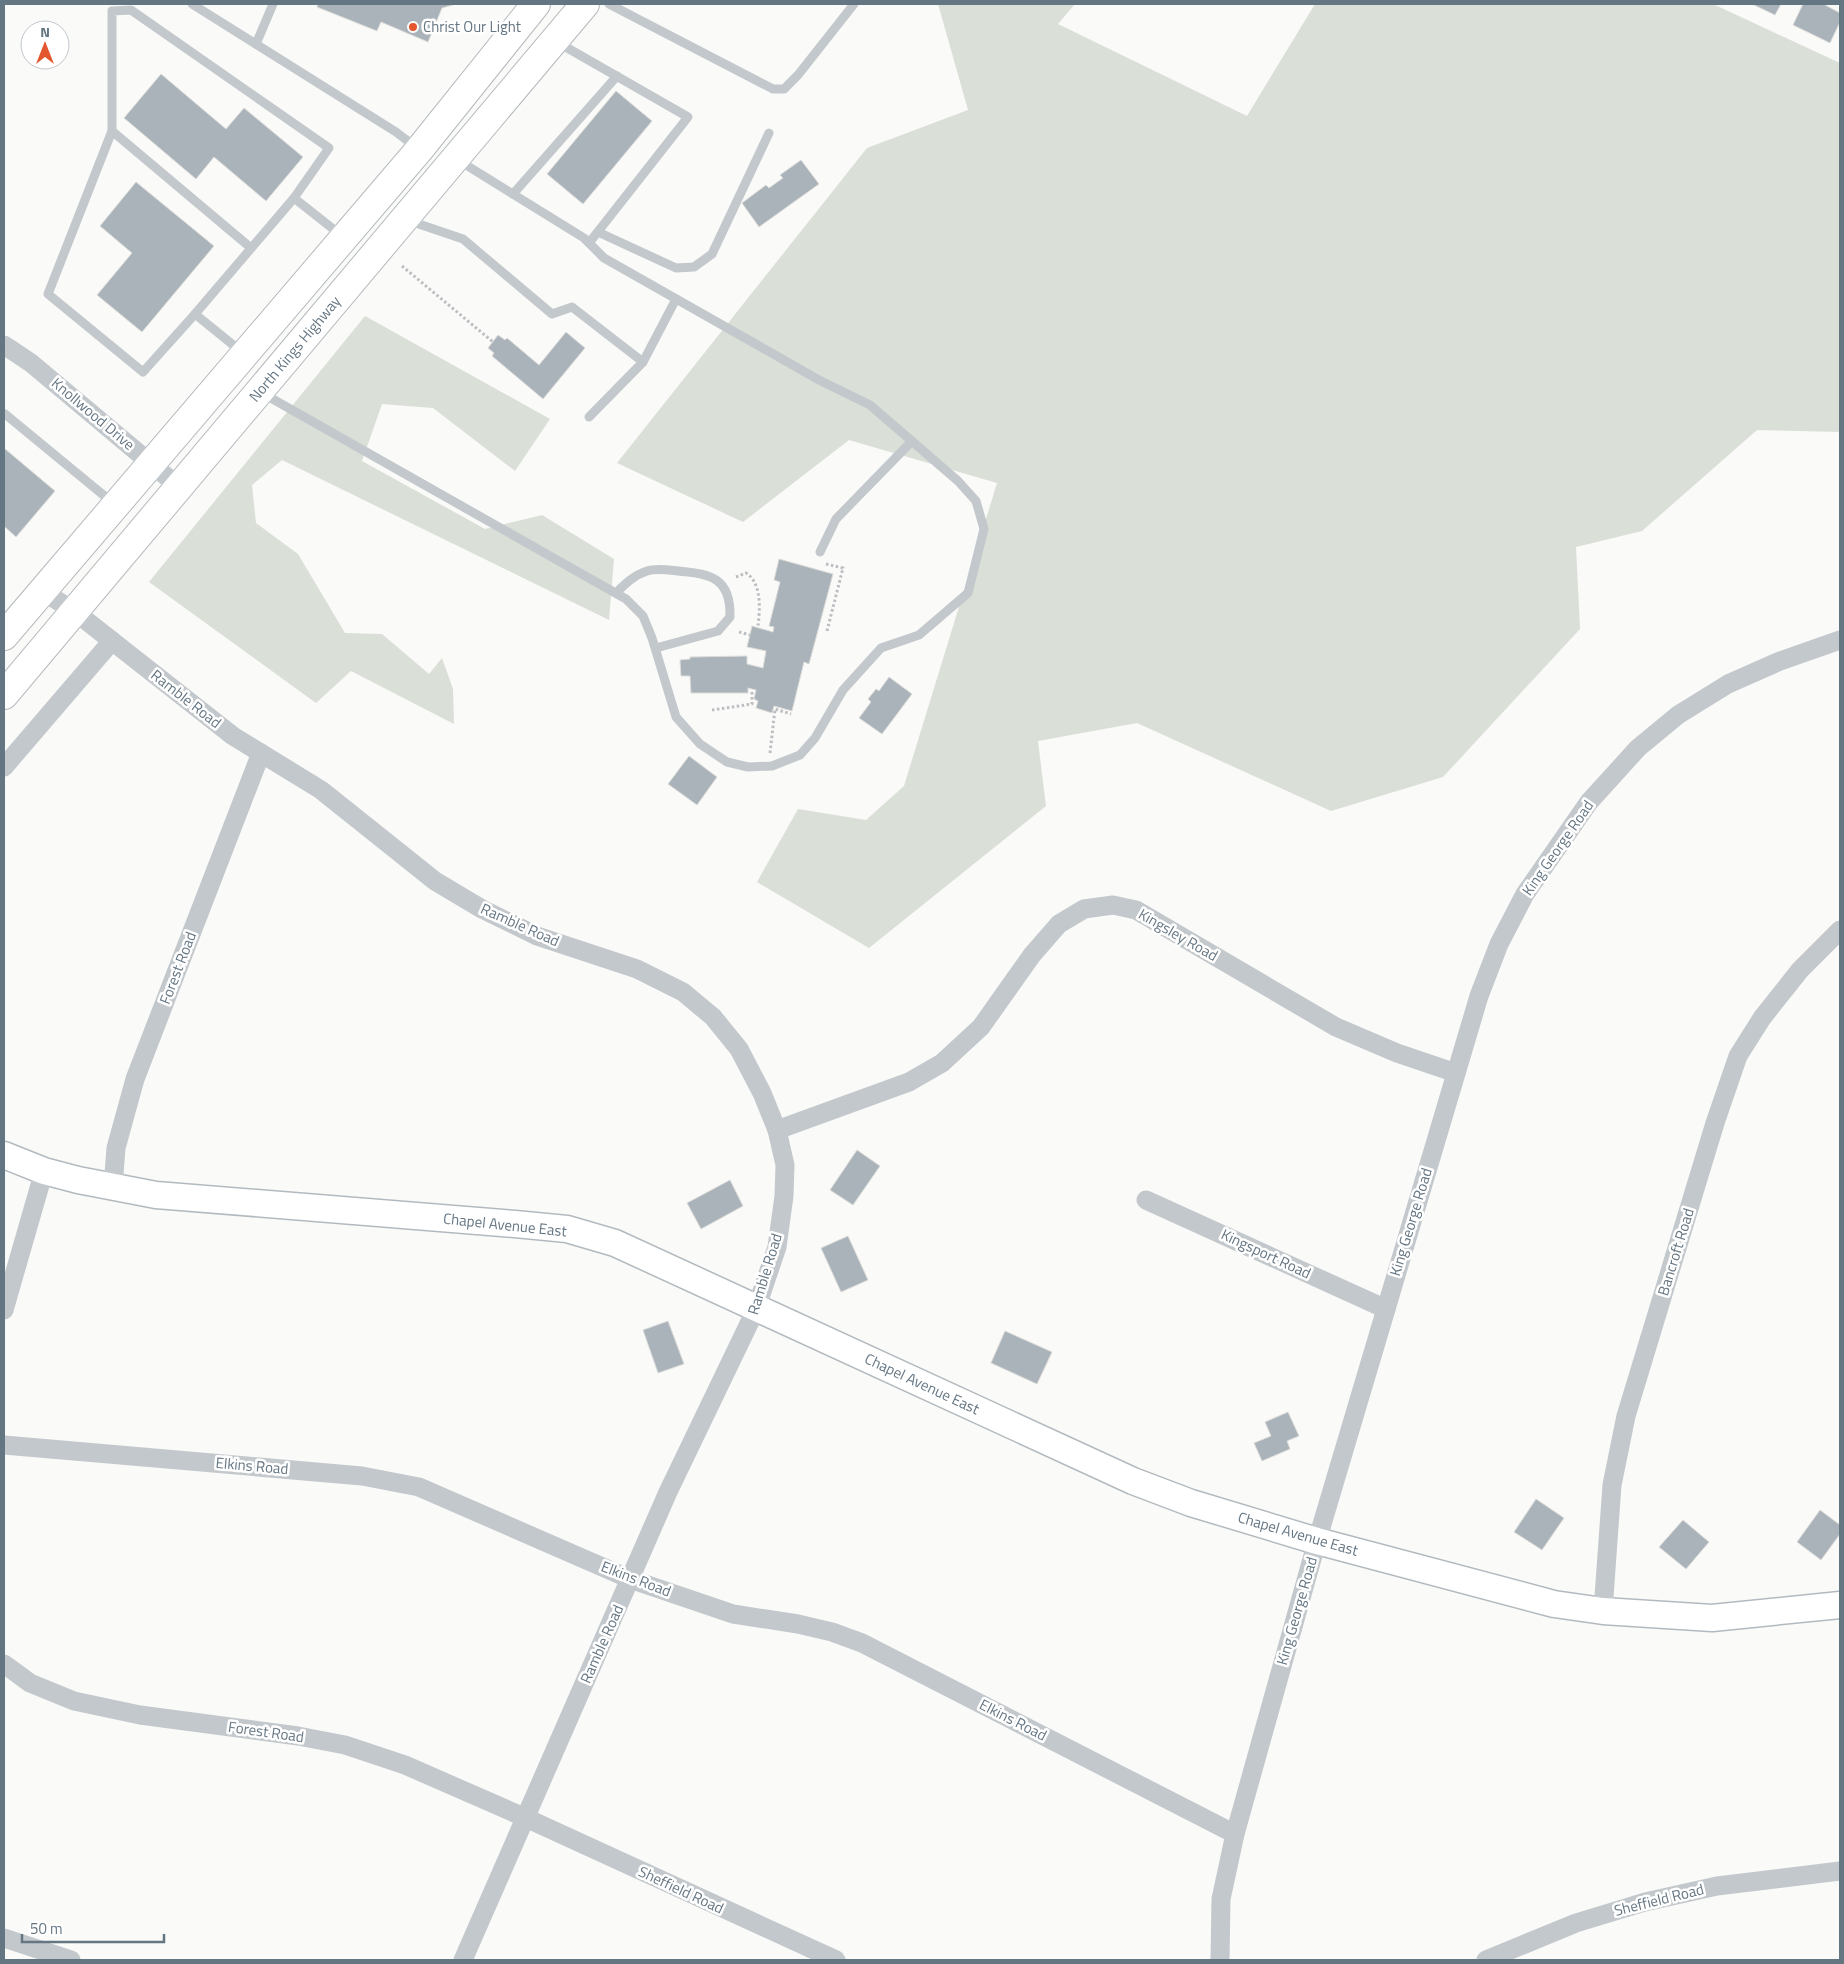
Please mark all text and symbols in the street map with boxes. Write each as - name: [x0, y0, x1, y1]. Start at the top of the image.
- place label: Christ Our Light: [423, 15, 522, 38]
- north arrow: [20, 20, 70, 70]
- text: N: [40, 21, 50, 42]
- marker: Christ Our Light: [407, 21, 419, 33]
- street label: North Kings Highway: [243, 290, 346, 407]
- street label: Knollwood Drive: [47, 372, 140, 455]
- street label: Ramble Road: [146, 664, 226, 734]
- street label: King George Road: [1516, 795, 1599, 900]
- street label: Ramble Road: [477, 897, 563, 952]
- street label: Kingsley Road: [1134, 902, 1222, 967]
- street label: Forest Road: [153, 928, 202, 1007]
- street label: King George Road: [1383, 1165, 1438, 1279]
- street label: Bancroft Road: [1651, 1205, 1700, 1298]
- street label: Chapel Avenue East: [442, 1207, 569, 1243]
- street label: Kingsport Road: [1218, 1223, 1315, 1284]
- street label: Ramble Road: [741, 1230, 788, 1317]
- street label: Chapel Avenue East: [861, 1347, 984, 1421]
- street label: Elkins Road: [215, 1451, 289, 1480]
- street label: Chapel Avenue East: [1235, 1505, 1362, 1562]
- street label: King George Road: [1270, 1554, 1323, 1668]
- street label: Elkins Road: [598, 1555, 674, 1602]
- street label: Ramble Road: [574, 1601, 629, 1687]
- street label: Elkins Road: [975, 1693, 1051, 1746]
- street label: Forest Road: [227, 1715, 305, 1748]
- street label: Sheffield Road: [635, 1860, 728, 1919]
- street label: Sheffield Road: [1612, 1877, 1706, 1922]
- scale bar: [22, 1912, 165, 1944]
- text: 50 m: [30, 1917, 63, 1940]

